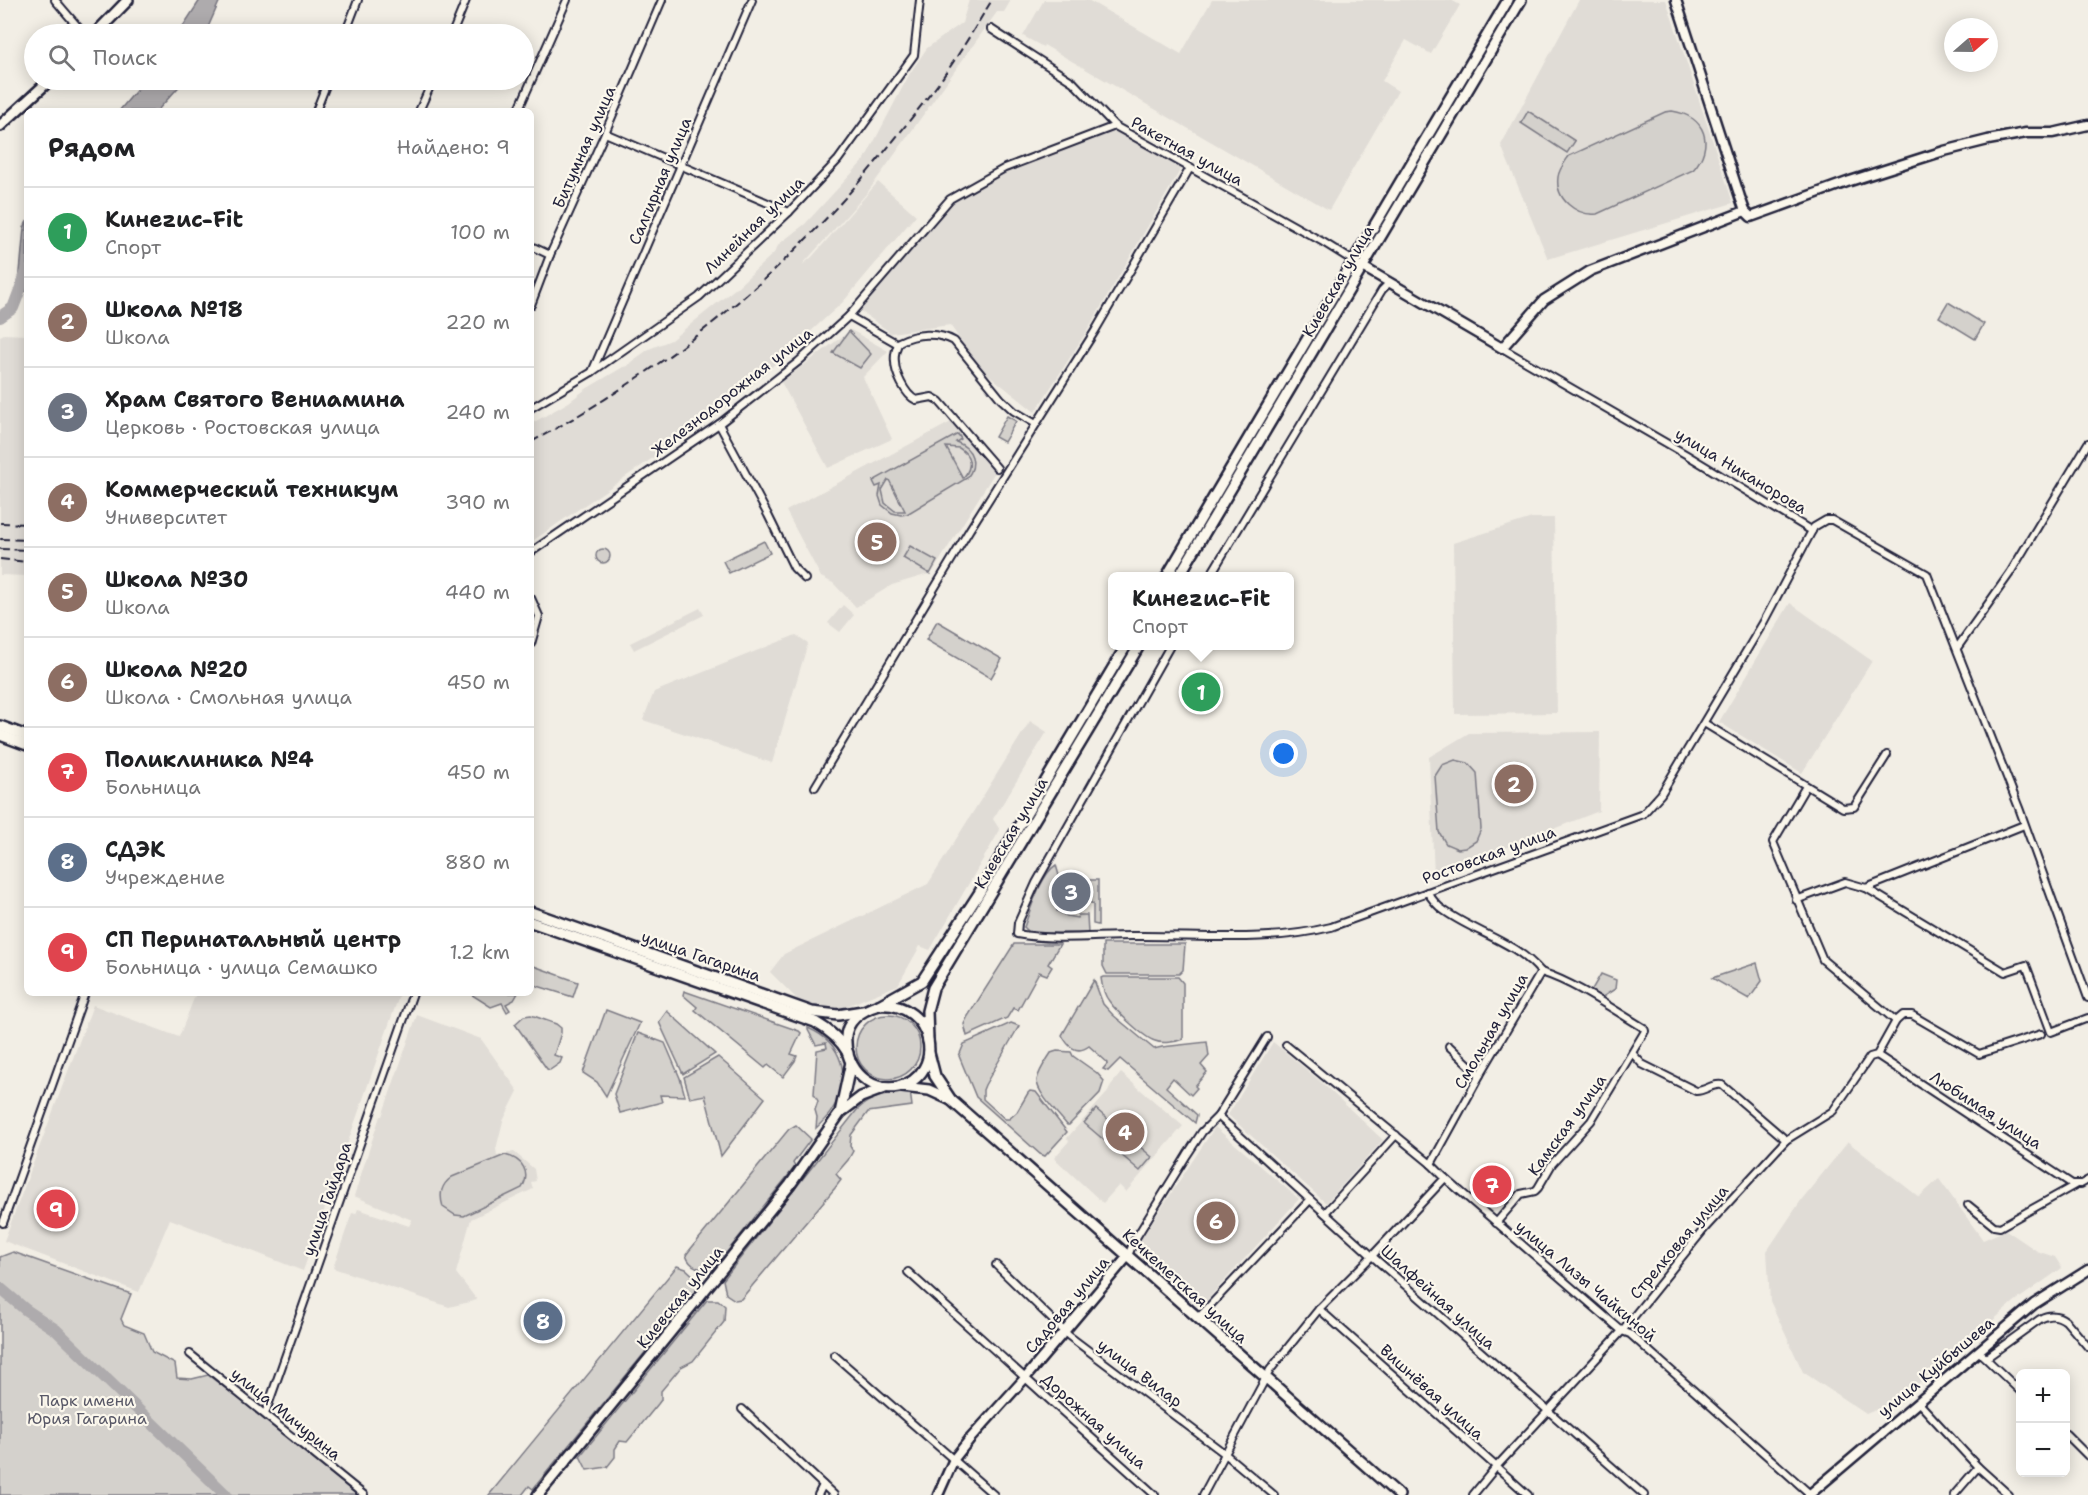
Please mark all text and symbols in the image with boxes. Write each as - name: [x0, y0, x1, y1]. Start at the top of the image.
- north arrow: [1944, 18, 1998, 72]
- search box: [24, 24, 534, 90]
- icon: search: [45, 41, 78, 74]
- text: Поиск: [93, 43, 157, 72]
- street label: Битумная улица: [548, 83, 620, 211]
- street label: Ракетная улица: [1127, 111, 1247, 191]
- street label: Салгирная улица: [624, 114, 696, 248]
- text: Рядом: [48, 130, 135, 165]
- text: Найдено: 9: [397, 134, 510, 160]
- street label: Линейная улица: [699, 172, 809, 278]
- text: Кинеzис-Fit: [105, 205, 243, 234]
- text: 1: [63, 219, 72, 245]
- text: 100 m: [450, 219, 510, 245]
- street label: Киевская улица: [1297, 221, 1379, 341]
- text: Спорт: [105, 234, 161, 260]
- text: Школа №18: [105, 295, 243, 324]
- text: 2: [61, 309, 75, 335]
- text: 220 m: [446, 309, 510, 335]
- street label: Железнодорожная улица: [647, 322, 817, 461]
- text: Школа: [105, 324, 170, 350]
- text: Храм Святого Вениамина: [105, 385, 404, 414]
- text: 3: [61, 399, 75, 425]
- text: 240 m: [445, 399, 510, 425]
- text: Церковь · Ростовская улица: [105, 414, 380, 440]
- street label: улица Никанорова: [1671, 423, 1811, 519]
- text: Коммерческий техникум: [105, 475, 398, 504]
- text: 4: [61, 489, 75, 515]
- text: 390 m: [445, 489, 510, 515]
- text: Университет: [105, 504, 227, 530]
- pin: 5: [858, 520, 896, 564]
- text: Школа №30: [105, 565, 248, 594]
- popup: [1108, 572, 1294, 650]
- text: 5: [61, 579, 74, 605]
- text: 440 m: [445, 579, 510, 605]
- text: Кинеzис-Fit: [1132, 584, 1270, 613]
- text: Школа: [105, 594, 170, 620]
- text: Спорт: [1132, 613, 1188, 639]
- text: Школа №20: [105, 655, 248, 684]
- text: 6: [61, 669, 75, 695]
- text: 450 m: [446, 669, 510, 695]
- pin: 1: [1182, 670, 1220, 714]
- text: Школа · Смольная улица: [105, 684, 352, 710]
- your location: [1269, 739, 1298, 768]
- text: Поликлиника №4: [105, 745, 314, 774]
- text: 7: [61, 759, 75, 785]
- text: 450 m: [446, 759, 510, 785]
- pin: 2: [1494, 762, 1534, 806]
- text: Больница: [105, 774, 201, 800]
- street label: Киевская улица: [970, 774, 1053, 892]
- street label: Ростовская улица: [1419, 821, 1559, 889]
- text: СДЭК: [105, 835, 165, 864]
- text: 8: [61, 849, 75, 875]
- text: 880 m: [445, 849, 510, 875]
- text: Учреждение: [105, 864, 225, 890]
- pin: 3: [1052, 870, 1090, 914]
- text: СП Перинатальный центр: [105, 925, 401, 954]
- street label: улица Гагарина: [639, 926, 763, 986]
- text: 9: [61, 939, 75, 965]
- text: 1.2 km: [450, 939, 510, 965]
- text: Больница · улица Семашко: [105, 954, 378, 980]
- street label: Смольная улица: [1449, 969, 1533, 1093]
- street label: Любимая улица: [1926, 1066, 2046, 1154]
- street label: Камская улица: [1523, 1070, 1611, 1180]
- pin: 4: [1106, 1110, 1144, 1154]
- street label: улица Гайдара: [298, 1139, 356, 1259]
- pin: 7: [1472, 1162, 1512, 1208]
- street label: Стрелковая улица: [1625, 1181, 1733, 1303]
- pin: 9: [36, 1186, 76, 1232]
- pin: 6: [1196, 1198, 1236, 1244]
- street label: улица Лизы Чайкиной: [1511, 1216, 1661, 1346]
- street label: Кечкеметская улица: [1118, 1224, 1252, 1348]
- street label: Шалфейная улица: [1376, 1240, 1500, 1354]
- street label: Киевская улица: [632, 1241, 728, 1353]
- street label: Садовая улица: [1020, 1252, 1114, 1358]
- pin: 8: [524, 1298, 562, 1344]
- street label: улица Куйбышева: [1874, 1312, 1998, 1422]
- street label: улица Вилар: [1093, 1334, 1187, 1412]
- street label: Вишнёвая улица: [1376, 1340, 1488, 1444]
- street label: улица Мичурина: [227, 1363, 345, 1465]
- street label: Дорожная улица: [1037, 1368, 1151, 1474]
- map controls: [2016, 1369, 2070, 1477]
- button: +: [2016, 1369, 2070, 1423]
- park label: Парк имени Юрия Гагарина: [27, 1390, 147, 1429]
- button: −: [2016, 1423, 2070, 1477]

